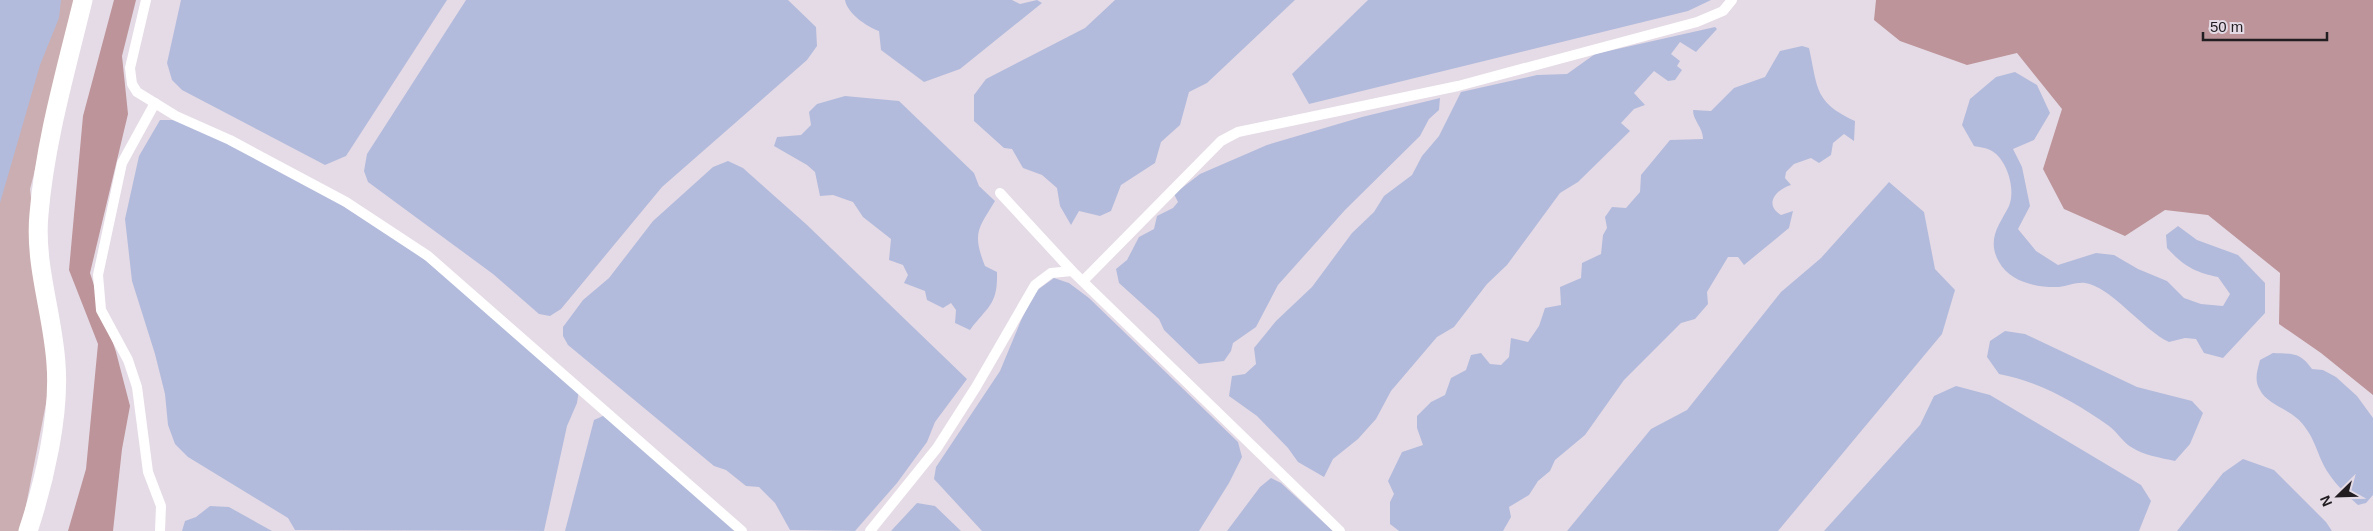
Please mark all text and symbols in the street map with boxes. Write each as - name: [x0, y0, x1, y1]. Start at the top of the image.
- scale bar: [2203, 10, 2327, 42]
- text: 50 m: [2210, 18, 2243, 35]
- north arrow: [2313, 471, 2363, 521]
- text: N: [2317, 493, 2335, 509]

